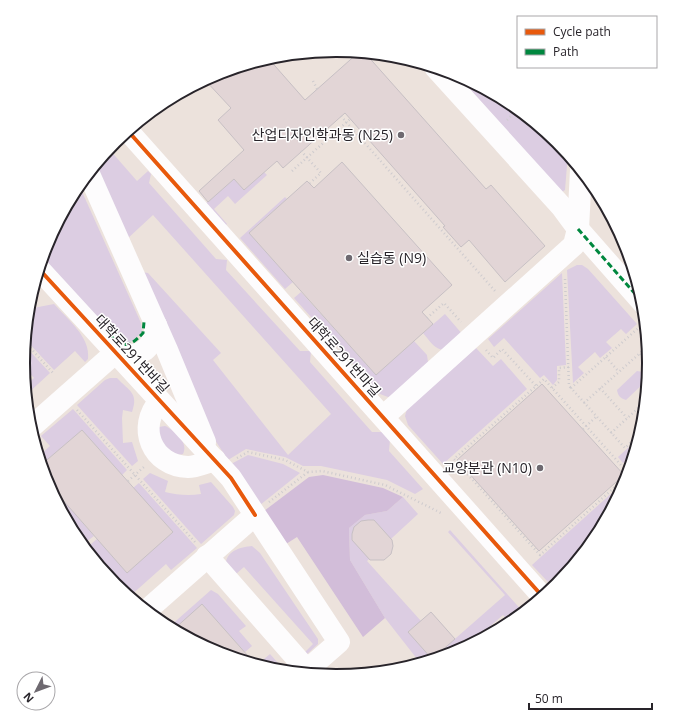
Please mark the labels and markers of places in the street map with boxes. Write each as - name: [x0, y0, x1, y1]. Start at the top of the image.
- place label: 산업디자인학과동 (N25): [252, 125, 393, 144]
- marker: 산업디자인학과동 (N25): [396, 130, 406, 140]
- place label: 실습동 (N9): [357, 248, 426, 267]
- marker: 실습동 (N9): [344, 253, 354, 263]
- place label: 교양분관 (N10): [442, 458, 532, 477]
- marker: 교양분관 (N10): [535, 463, 545, 473]

